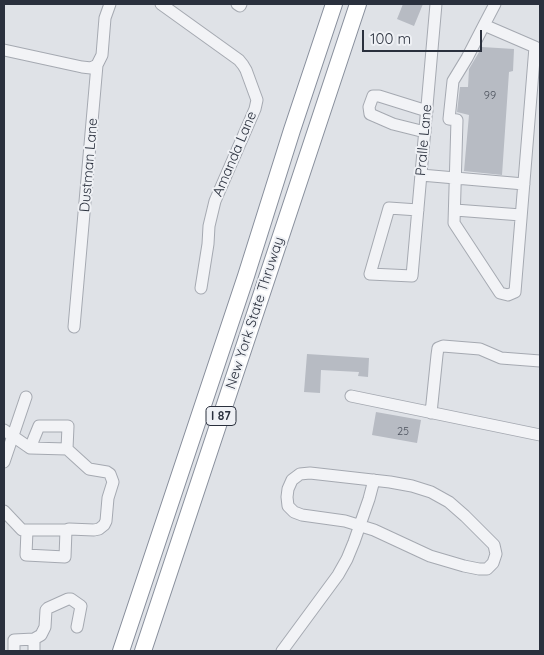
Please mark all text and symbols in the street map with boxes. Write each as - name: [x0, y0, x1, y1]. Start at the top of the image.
- scale bar: [364, 20, 484, 52]
- text: 100 m: [370, 29, 411, 48]
- house number: 99: [484, 89, 496, 103]
- street label: Pralle Lane: [412, 103, 436, 177]
- street label: Amanda Lane: [209, 109, 261, 199]
- street label: Dustman Lane: [77, 117, 101, 213]
- street label: New York State Thruway: [222, 235, 288, 391]
- road number: I 87: [206, 406, 236, 426]
- house number: 25: [397, 425, 409, 439]

